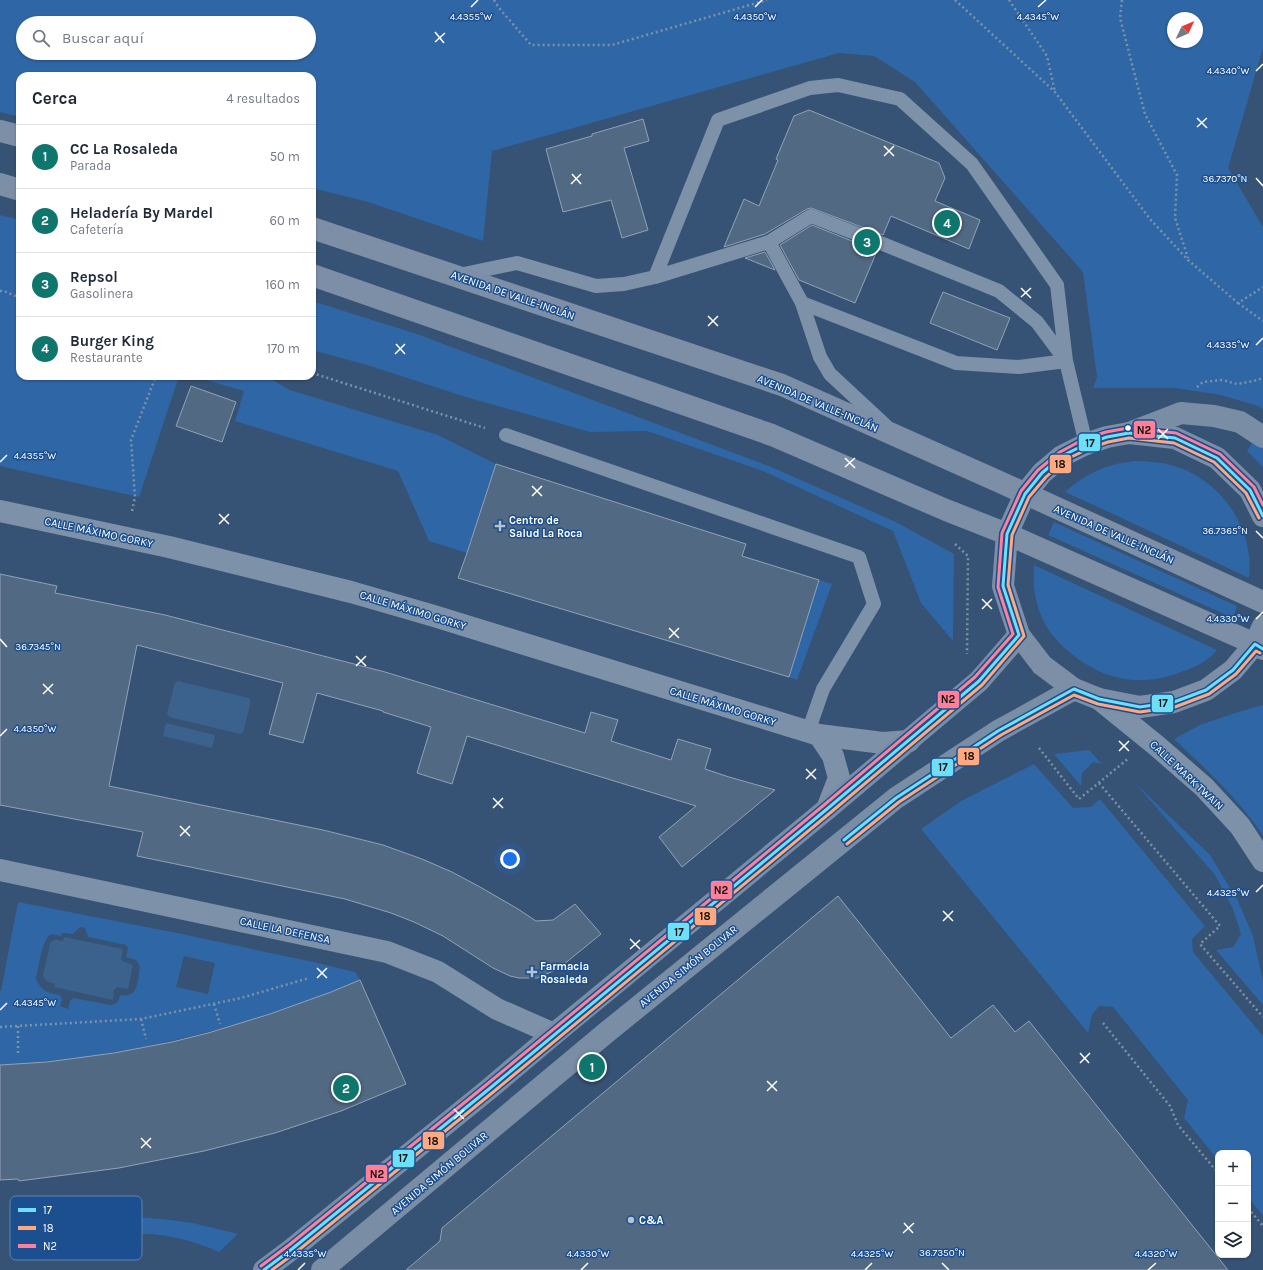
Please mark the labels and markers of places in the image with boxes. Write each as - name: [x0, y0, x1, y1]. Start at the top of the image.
- pin: 4: [934, 208, 960, 238]
- pin: 3: [854, 227, 880, 257]
- unlabelled marker: [1123, 423, 1133, 433]
- place label: Centro de Salud La Roca: [509, 514, 582, 540]
- marker: Centro de Salud La Roca: [494, 520, 506, 532]
- place label: Farmacia Rosaleda: [540, 960, 589, 986]
- marker: Farmacia Rosaleda: [527, 967, 537, 977]
- pin: 1: [579, 1052, 605, 1082]
- pin: 2: [333, 1073, 359, 1103]
- place label: C&A: [639, 1214, 664, 1227]
- marker: C&A: [626, 1215, 636, 1225]

